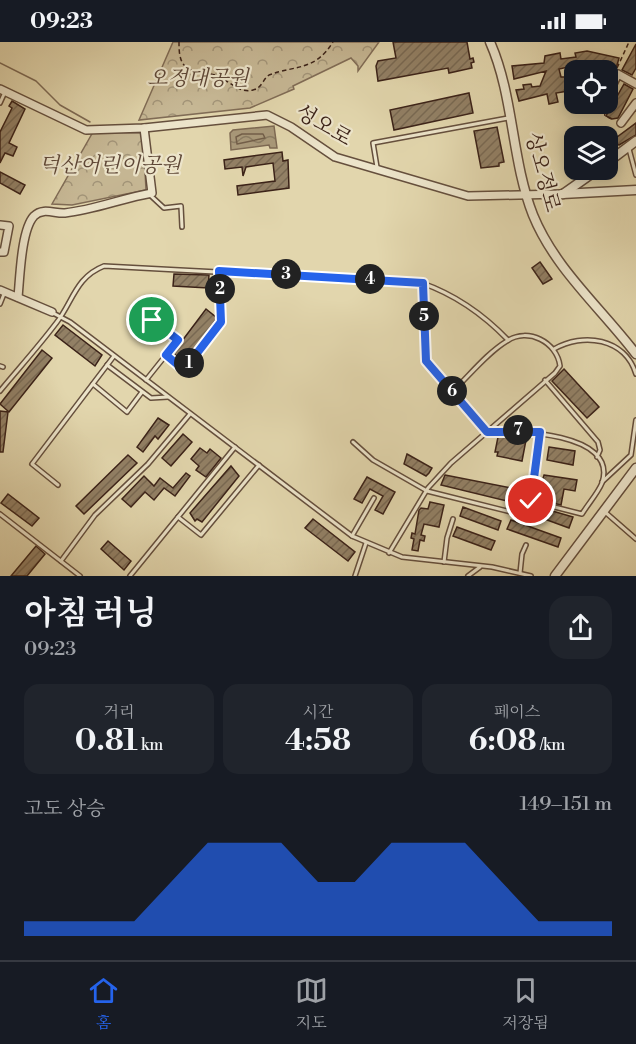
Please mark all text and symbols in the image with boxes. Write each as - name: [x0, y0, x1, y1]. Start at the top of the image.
- text: 09:23: [30, 8, 93, 35]
- map controls: [564, 60, 618, 180]
- button: locate: [564, 60, 618, 114]
- park label: 오정대공원: [147, 66, 250, 92]
- street label: 성오로: [291, 99, 356, 152]
- button: layers: [564, 126, 618, 180]
- street label: 상오정로: [519, 130, 565, 215]
- park label: 덕산어린이공원: [39, 153, 183, 179]
- pin: 3: [271, 259, 301, 289]
- text: 3: [281, 264, 291, 284]
- pin: 4: [355, 264, 385, 294]
- text: 4: [365, 269, 375, 289]
- pin: 2: [205, 274, 235, 304]
- text: 2: [215, 279, 225, 299]
- pin: [126, 294, 177, 345]
- pin: 5: [409, 301, 439, 331]
- icon: arrive: [135, 303, 168, 336]
- text: 5: [419, 306, 429, 326]
- pin: 1: [174, 348, 204, 378]
- text: 1: [185, 353, 193, 373]
- pin: 6: [437, 376, 467, 406]
- text: 6: [447, 381, 457, 401]
- pin: 7: [503, 415, 533, 445]
- text: 7: [513, 420, 523, 440]
- pin: [505, 475, 556, 526]
- icon: check: [514, 484, 547, 517]
- text: 아침 러닝: [24, 594, 157, 635]
- button: share: [549, 596, 612, 659]
- text: 09:23: [24, 637, 76, 662]
- text: 거리: [104, 702, 134, 722]
- text: 시간: [303, 702, 333, 722]
- text: 페이스: [494, 702, 540, 722]
- text: 0.81: [75, 722, 138, 760]
- text: 4:58: [285, 722, 351, 760]
- text: 6:08: [469, 722, 537, 760]
- text: km: [138, 735, 163, 755]
- text: /km: [537, 735, 565, 755]
- text: 149–151 m: [520, 792, 612, 817]
- text: 고도 상승: [24, 797, 105, 822]
- tab: 홈: [87, 974, 120, 1033]
- tab: 지도: [295, 974, 328, 1033]
- tab: 저장됨: [502, 974, 549, 1033]

